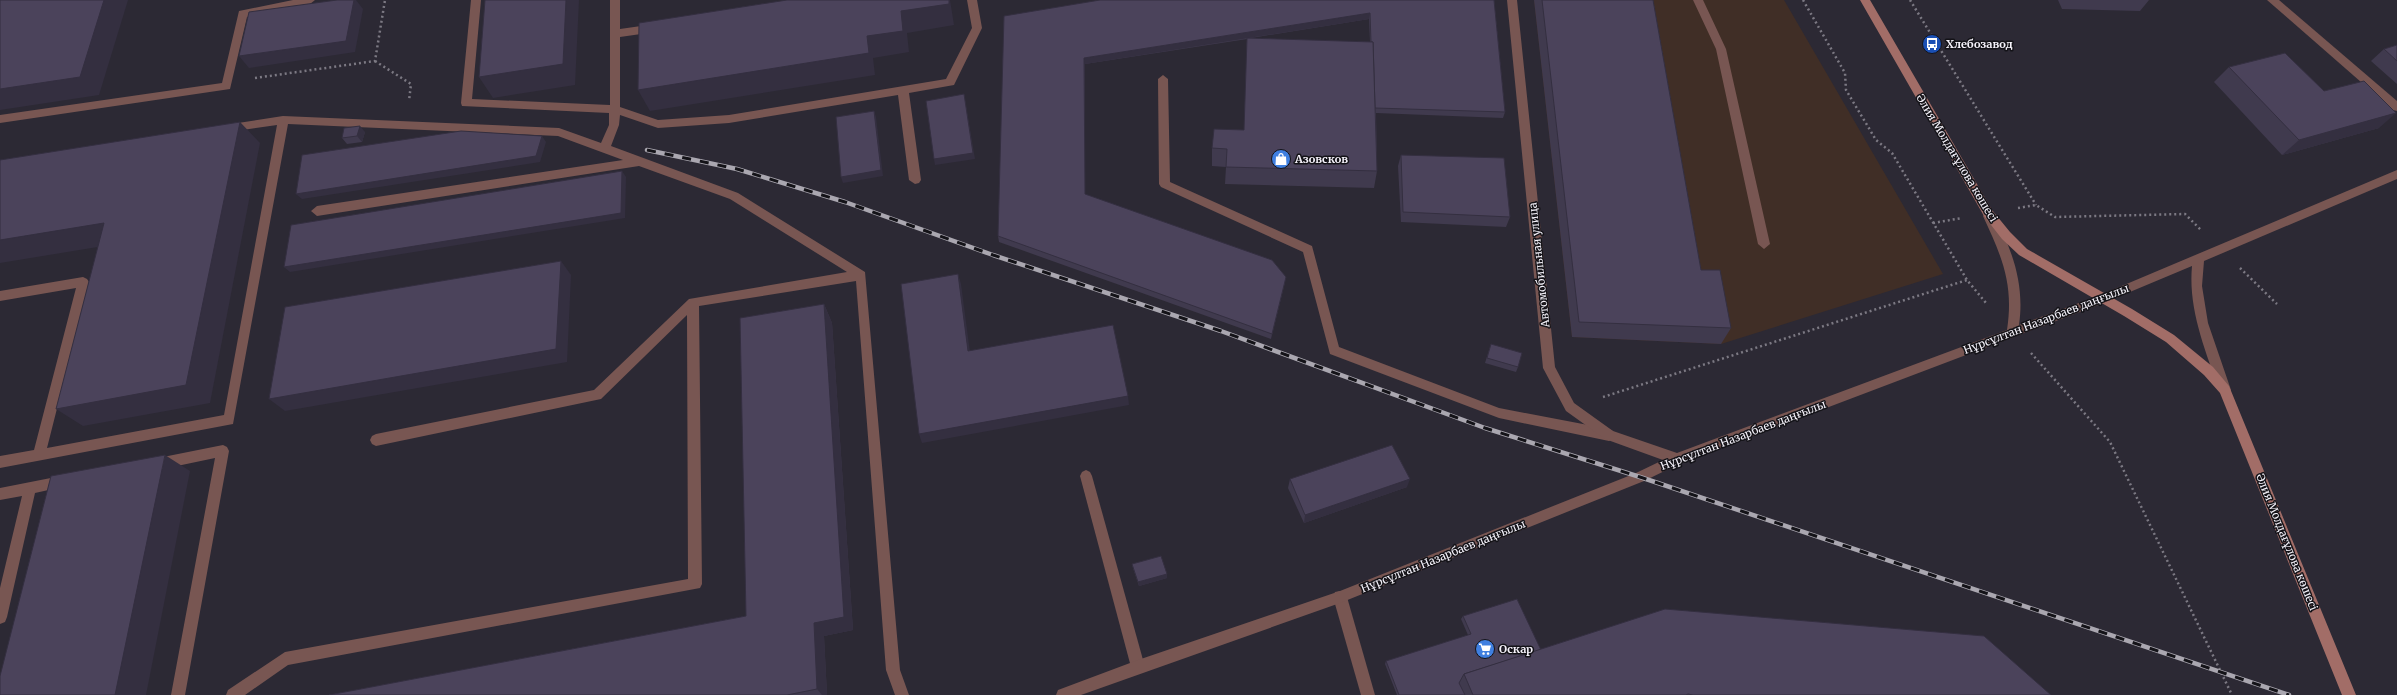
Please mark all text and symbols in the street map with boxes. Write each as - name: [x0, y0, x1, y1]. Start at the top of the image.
- bus stop icon: Хлебозавод: [1921, 33, 1943, 55]
- place label: Хлебозавод: [1946, 37, 2013, 51]
- street label: Әлия Молдағұлова көшесі: [1913, 92, 2001, 225]
- shop icon: Азовсков: [1270, 148, 1292, 170]
- place label: Азовсков: [1294, 152, 1348, 166]
- street label: Автомобильная улица: [1525, 202, 1553, 329]
- street label: Нұрсұлтан Назарбаев даңғылы: [1961, 281, 2131, 357]
- street label: Нұрсұлтан Назарбаев даңғылы: [1658, 397, 1828, 473]
- street label: Әлия Молдағұлова көшесі: [2253, 472, 2321, 613]
- street label: Нұрсұлтан Назарбаев даңғылы: [1359, 516, 1528, 596]
- supermarket icon: Оскар: [1474, 638, 1496, 660]
- place label: Оскар: [1499, 642, 1533, 656]

